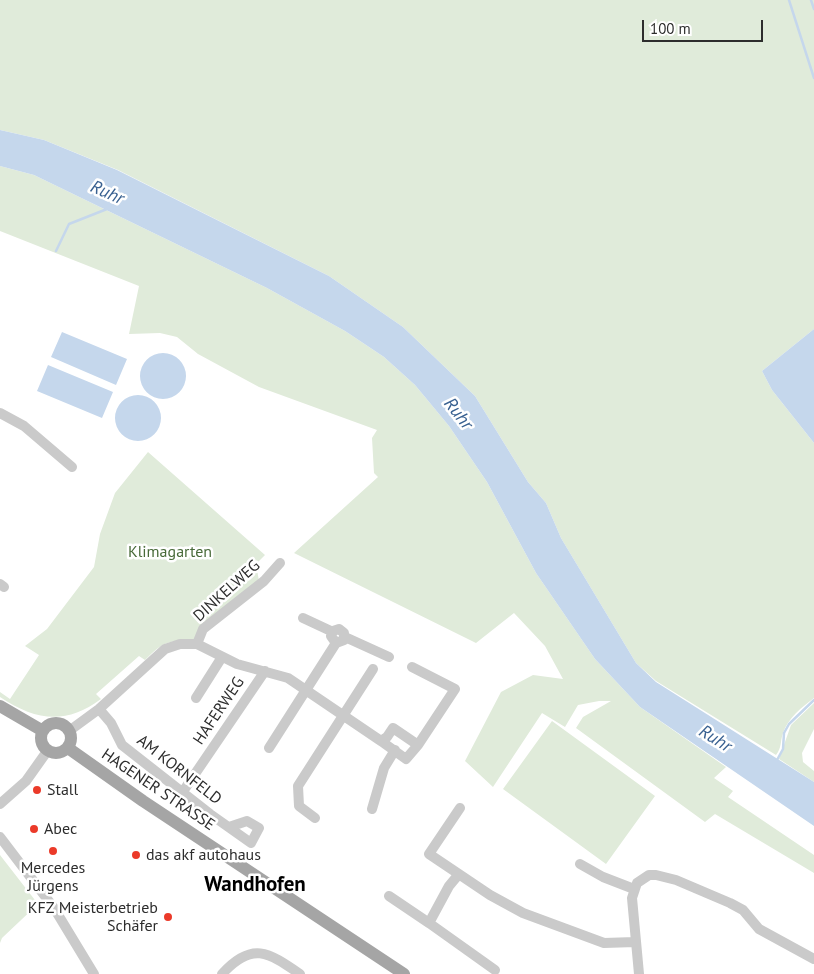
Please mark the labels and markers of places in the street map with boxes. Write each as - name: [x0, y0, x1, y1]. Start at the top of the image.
- place label: Stall: [47, 780, 78, 800]
- marker: Stall: [31, 784, 43, 796]
- place label: Abec: [44, 819, 77, 839]
- marker: Abec: [28, 823, 40, 835]
- marker: Mercedes Jürgens: [47, 845, 59, 857]
- place label: das akf autohaus: [146, 845, 261, 865]
- marker: das akf autohaus: [130, 849, 142, 861]
- place label: Mercedes Jürgens: [21, 858, 85, 896]
- place label: KFZ Meisterbetrieb Schäfer: [28, 898, 158, 936]
- marker: KFZ Meisterbetrieb Schäfer: [162, 911, 174, 923]

